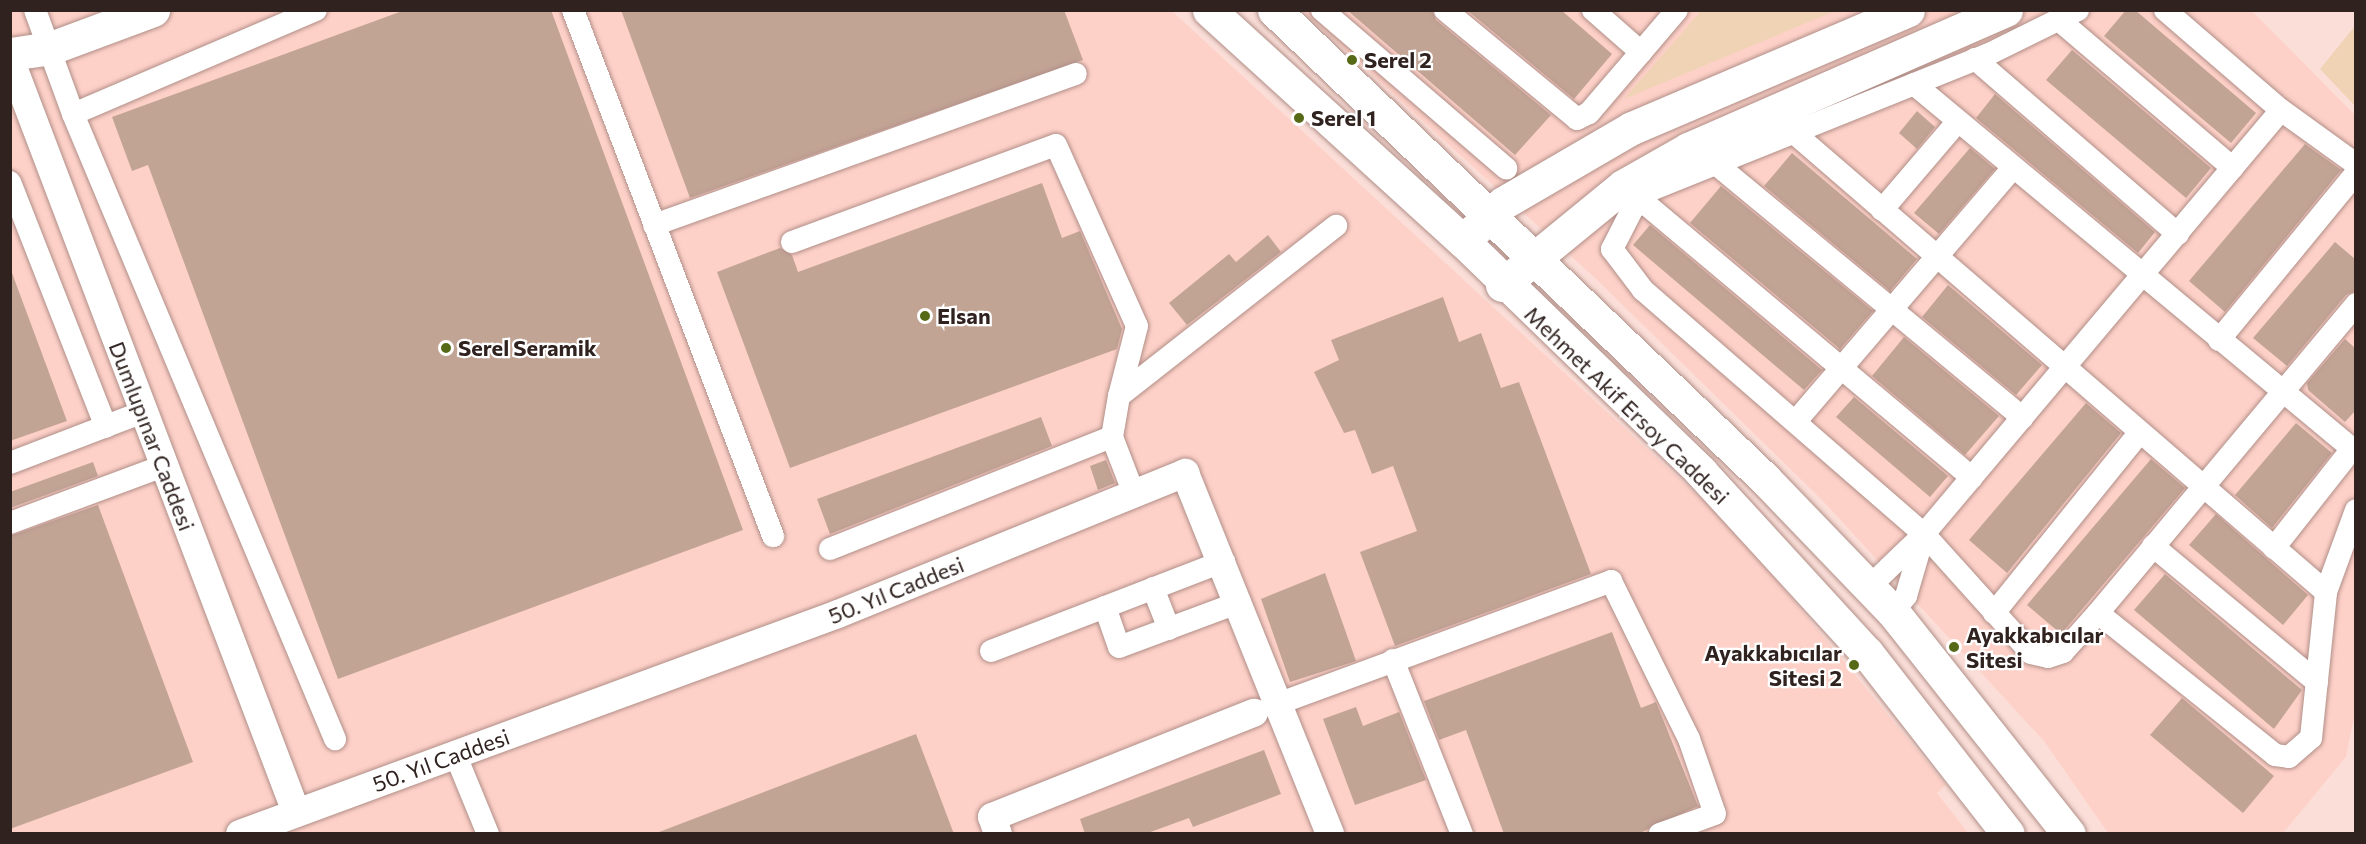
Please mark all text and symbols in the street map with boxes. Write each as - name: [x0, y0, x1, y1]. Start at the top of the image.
- place label: Serel 2: [1364, 47, 1432, 73]
- marker: Serel 2: [1345, 53, 1359, 67]
- place label: Serel 1: [1311, 105, 1376, 131]
- marker: Serel 1: [1292, 111, 1306, 125]
- street label: Mehmet Akif Ersoy Caddesi: [1519, 300, 1735, 510]
- place label: Elsan: [937, 303, 991, 329]
- marker: Elsan: [918, 309, 932, 323]
- place label: Serel Seramik: [458, 335, 597, 361]
- street label: Dumlupınar Caddesi: [104, 338, 200, 534]
- marker: Serel Seramik: [439, 341, 453, 355]
- street label: 50. Yıl Caddesi: [824, 551, 968, 629]
- place label: Ayakkabıcılar Sitesi: [1966, 621, 2104, 672]
- place label: Ayakkabıcılar Sitesi 2: [1704, 639, 1842, 690]
- marker: Ayakkabıcılar Sitesi: [1947, 640, 1961, 654]
- marker: Ayakkabıcılar Sitesi 2: [1847, 658, 1861, 672]
- street label: 50. Yıl Caddesi: [369, 723, 513, 797]

